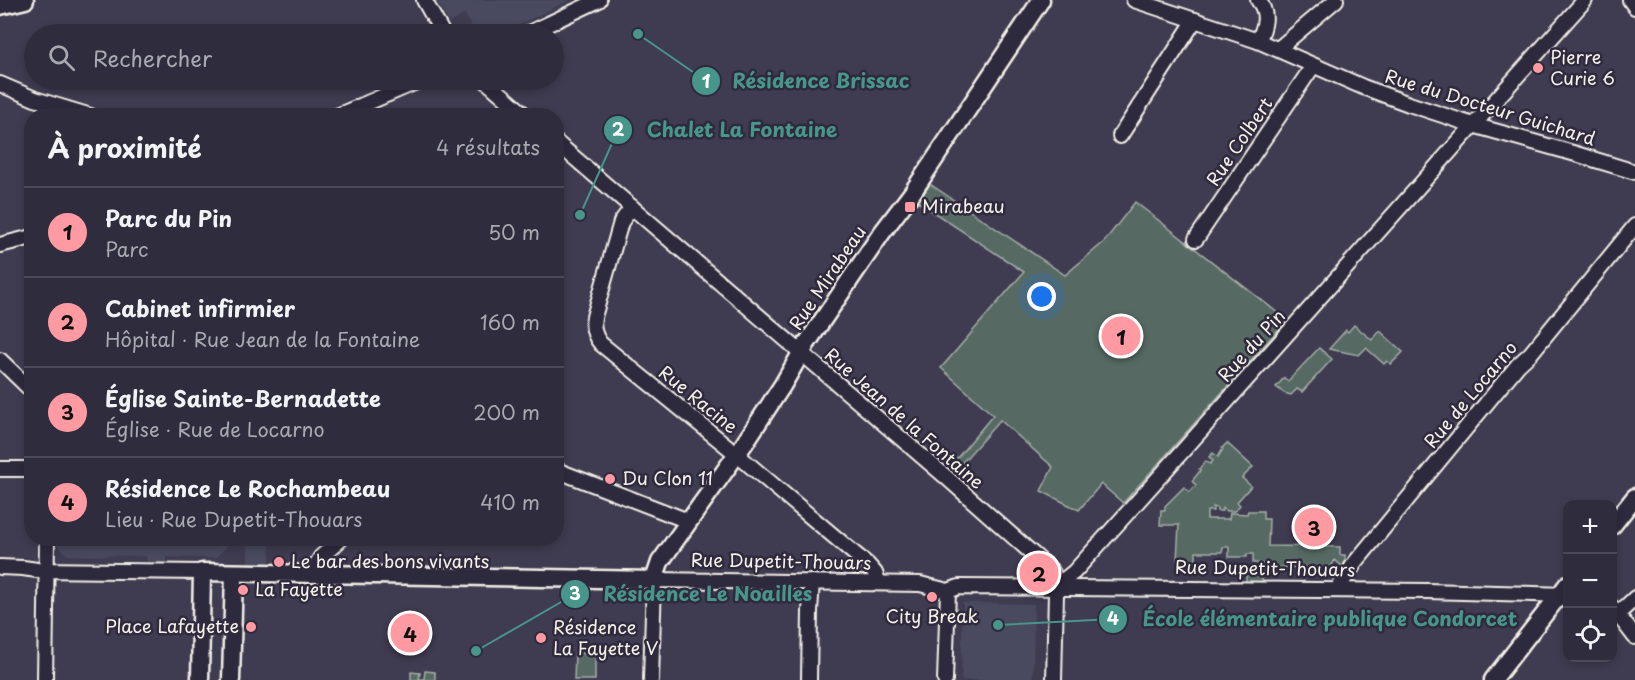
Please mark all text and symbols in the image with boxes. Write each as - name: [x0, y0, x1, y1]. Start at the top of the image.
- search box: [24, 24, 564, 90]
- icon: search: [45, 41, 78, 74]
- text: Rechercher: [93, 41, 212, 74]
- place label: Pierre Curie 6: [1550, 43, 1615, 91]
- marker: Pierre Curie 6: [1531, 61, 1545, 75]
- callout: Résidence Brissac: [691, 62, 922, 100]
- street label: Rue du Docteur Guichard: [1382, 62, 1599, 151]
- text: Résidence Brissac: [733, 65, 910, 95]
- text: 1: [702, 67, 711, 94]
- street label: Rue Colbert: [1199, 91, 1278, 191]
- callout: Chalet La Fontaine: [603, 111, 851, 149]
- text: Chalet La Fontaine: [647, 114, 837, 144]
- text: 2: [612, 115, 625, 142]
- text: À proximité: [48, 128, 202, 167]
- text: 4 résultats: [436, 132, 540, 162]
- place label: Mirabeau: [922, 192, 1005, 219]
- marker: Mirabeau: [903, 200, 917, 214]
- text: Parc du Pin: [105, 201, 232, 234]
- text: 1: [63, 217, 72, 247]
- text: 50 m: [488, 217, 540, 247]
- street label: Rue Mirabeau: [782, 220, 872, 335]
- text: Parc: [105, 234, 148, 264]
- your location: [1027, 282, 1056, 311]
- text: Cabinet infirmier: [105, 291, 295, 324]
- street label: Rue du Pin: [1211, 303, 1291, 387]
- text: 2: [60, 307, 75, 337]
- text: 160 m: [480, 307, 540, 337]
- pin: 1: [1102, 314, 1140, 358]
- text: Hôpital · Rue Jean de la Fontaine: [105, 324, 420, 354]
- street label: Rue de Locarno: [1417, 335, 1523, 453]
- street label: Rue Jean de la Fontaine: [819, 341, 991, 495]
- street label: Rue Racine: [654, 358, 744, 439]
- text: Église Sainte-Bernadette: [105, 381, 381, 414]
- text: 3: [61, 397, 74, 427]
- text: 200 m: [473, 397, 540, 427]
- text: Église · Rue de Locarno: [105, 414, 325, 444]
- place label: Du Clon 11: [622, 464, 713, 491]
- text: Résidence Le Rochambeau: [105, 471, 390, 504]
- marker: Du Clon 11: [603, 472, 617, 486]
- text: 4: [61, 487, 74, 517]
- text: 410 m: [480, 487, 540, 517]
- map controls: [1563, 500, 1617, 662]
- button: +: [1563, 500, 1617, 554]
- text: Lieu · Rue Dupetit-Thouars: [105, 504, 362, 534]
- pin: 3: [1294, 504, 1334, 550]
- street label: Rue Dupetit-Thouars: [691, 545, 872, 576]
- place label: Le bar des bons vivants: [291, 547, 489, 574]
- pin: 2: [1020, 550, 1058, 596]
- street label: Rue Dupetit-Thouars: [1175, 552, 1356, 583]
- button: −: [1563, 554, 1617, 608]
- marker: Le bar des bons vivants: [272, 555, 286, 569]
- place label: La Fayette: [255, 575, 343, 602]
- callout: Résidence Le Noailles: [560, 575, 826, 613]
- text: Résidence Le Noailles: [604, 578, 813, 608]
- text: 3: [569, 579, 581, 606]
- marker: La Fayette: [236, 583, 250, 597]
- marker: City Break: [925, 590, 939, 604]
- callout: École élémentaire publique Condorcet: [1098, 600, 1531, 638]
- place label: City Break: [885, 602, 979, 629]
- text: École élémentaire publique Condorcet: [1143, 603, 1518, 633]
- text: 4: [1107, 604, 1119, 631]
- button: locate: [1563, 608, 1617, 662]
- pin: 4: [390, 610, 430, 656]
- place label: Place Lafayette: [105, 612, 239, 639]
- place label: Résidence La Fayette V: [553, 613, 659, 661]
- marker: Place Lafayette: [244, 620, 258, 634]
- marker: Résidence La Fayette V: [534, 631, 548, 645]

